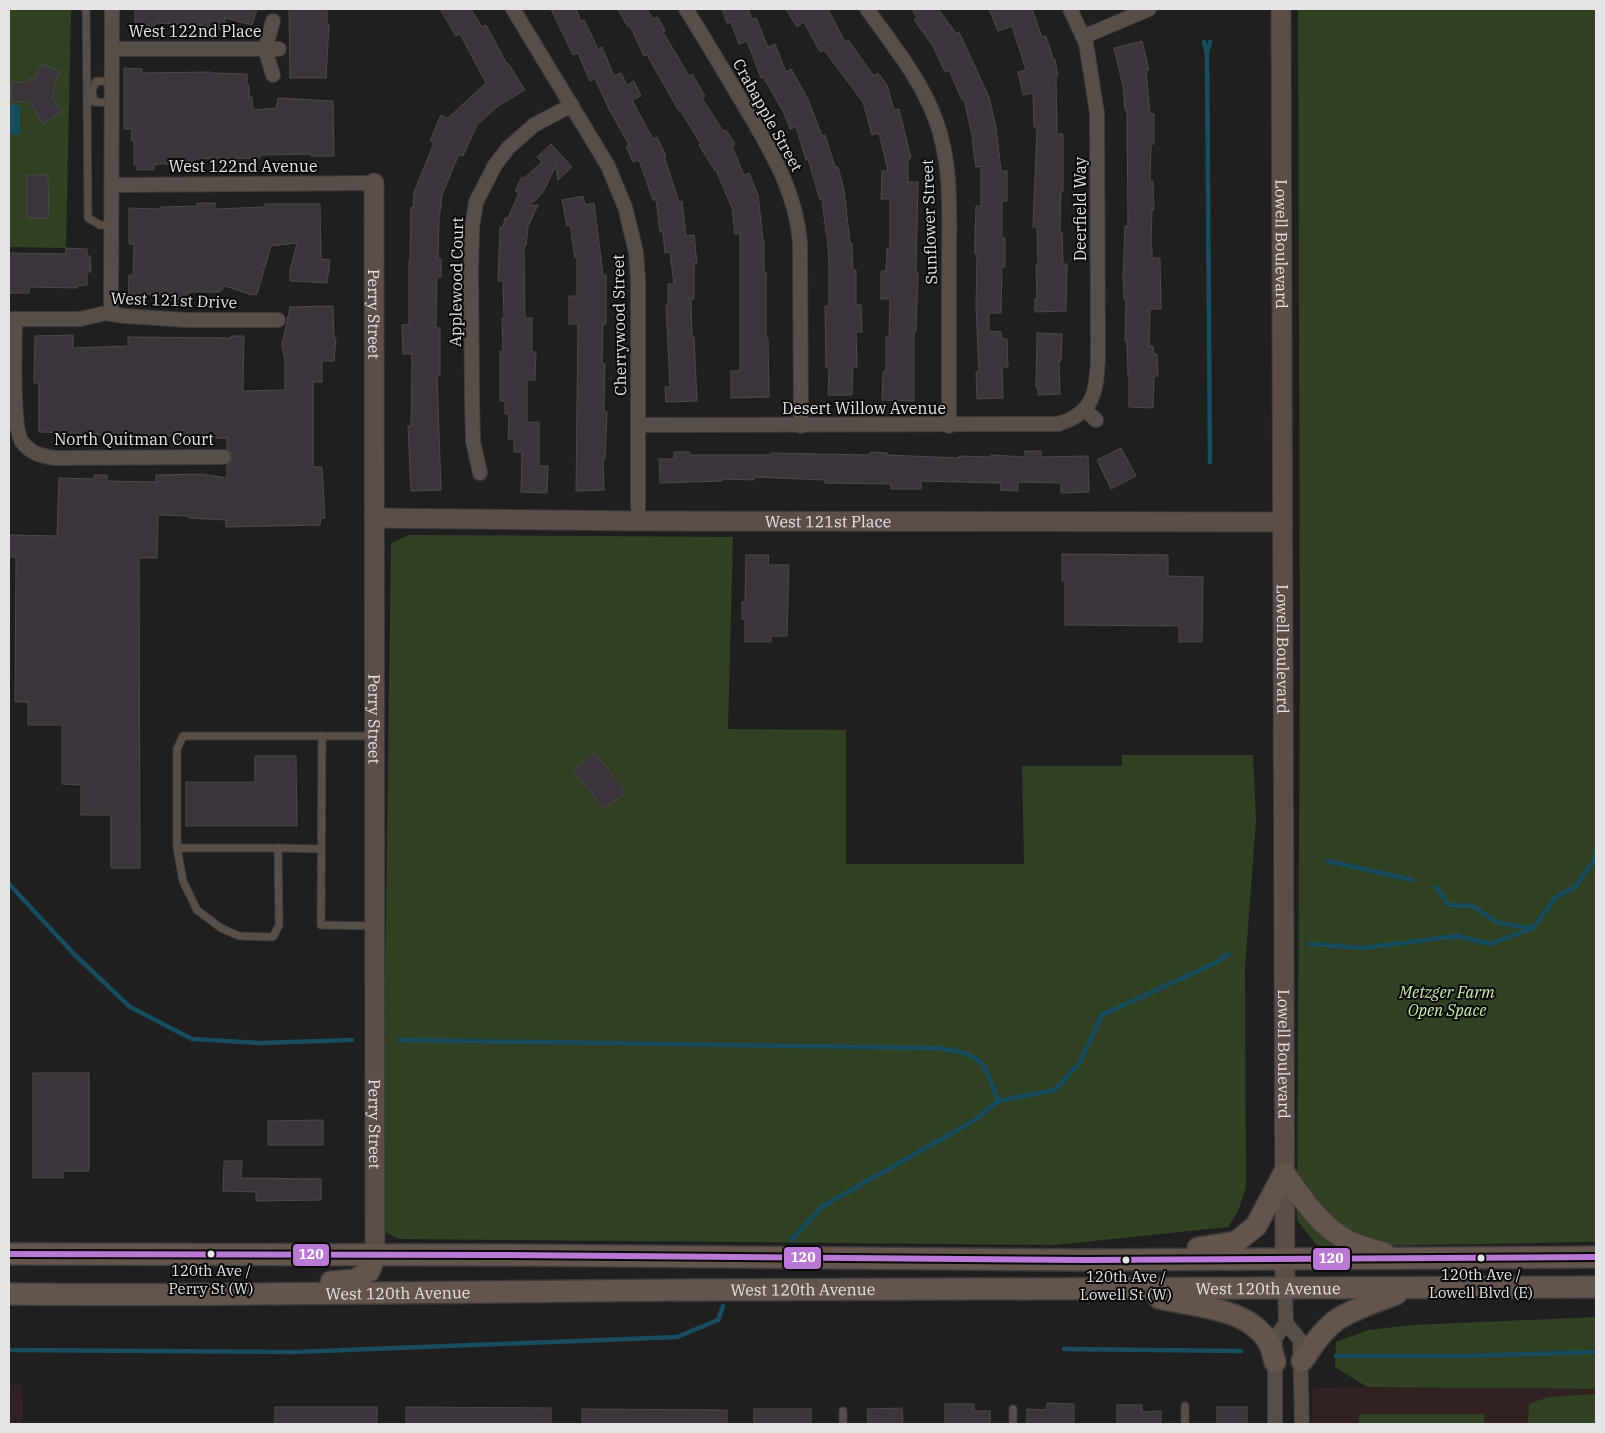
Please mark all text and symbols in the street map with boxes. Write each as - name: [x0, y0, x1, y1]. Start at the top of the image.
- street label: West 122nd Place: [128, 21, 262, 41]
- street label: Crabapple Street: [729, 55, 807, 175]
- street label: West 122nd Avenue: [168, 156, 318, 176]
- street label: Deerfield Way: [1070, 156, 1090, 261]
- street label: Sunflower Street: [917, 159, 941, 285]
- street label: Lowell Boulevard: [1272, 179, 1292, 309]
- street label: Applewood Court: [445, 216, 467, 347]
- street label: Cherrywood Street: [608, 254, 630, 396]
- street label: Perry Street: [364, 269, 384, 359]
- street label: West 121st Drive: [110, 288, 238, 312]
- street label: Desert Willow Avenue: [782, 398, 946, 418]
- street label: North Quitman Court: [54, 429, 214, 449]
- street label: West 121st Place: [765, 511, 891, 531]
- street label: Lowell Boulevard: [1273, 584, 1293, 714]
- street label: Perry Street: [364, 674, 385, 764]
- park label: Metzger Farm Open Space: [1398, 982, 1495, 1020]
- street label: Lowell Boulevard: [1274, 989, 1294, 1119]
- street label: Perry Street: [365, 1079, 385, 1169]
- line badge: 120: [292, 1243, 330, 1267]
- text: 120: [298, 1245, 324, 1263]
- line badge: 120: [783, 1246, 822, 1270]
- line badge: 120: [1312, 1247, 1351, 1271]
- text: 120: [790, 1248, 816, 1266]
- marker: 120th Ave / Perry St (W): [206, 1249, 216, 1259]
- text: 120: [1318, 1249, 1344, 1267]
- marker: 120th Ave / Lowell Blvd (E): [1476, 1253, 1486, 1263]
- marker: 120th Ave / Lowell St (W): [1121, 1255, 1131, 1265]
- place label: 120th Ave / Perry St (W): [169, 1261, 253, 1298]
- place label: 120th Ave / Lowell Blvd (E): [1429, 1265, 1533, 1302]
- place label: 120th Ave / Lowell St (W): [1080, 1267, 1172, 1304]
- street label: West 120th Avenue: [1196, 1278, 1341, 1298]
- street label: West 120th Avenue: [730, 1279, 875, 1300]
- street label: West 120th Avenue: [325, 1282, 470, 1304]

